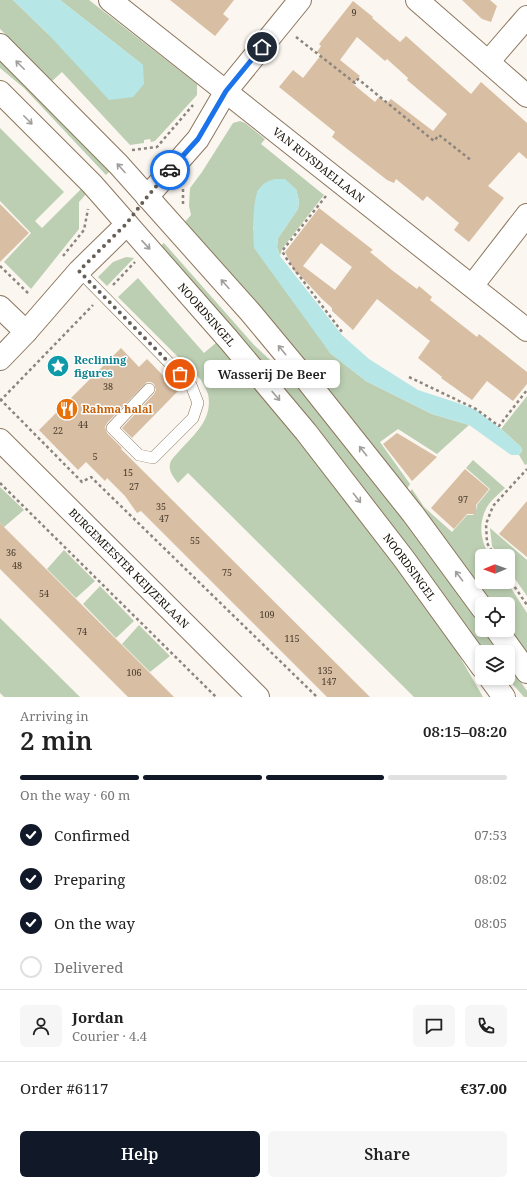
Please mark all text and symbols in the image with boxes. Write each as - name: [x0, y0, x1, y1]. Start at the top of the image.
- house number: 9: [351, 6, 357, 19]
- pin: [245, 30, 279, 64]
- icon: home: [251, 36, 273, 58]
- one-way arrow: [15, 60, 25, 70]
- one-way arrow: [23, 115, 33, 125]
- street label: VAN RUYSDAELLAAN: [270, 124, 368, 206]
- courier: [150, 150, 190, 190]
- icon: car: [159, 159, 181, 181]
- one-way arrow: [116, 163, 126, 173]
- one-way arrow: [141, 239, 150, 249]
- street label: NOORDSINGEL: [175, 279, 239, 349]
- one-way arrow: [221, 279, 230, 289]
- one-way arrow: [277, 344, 286, 355]
- place label: Reclining figures: [74, 352, 127, 380]
- place icon: Reclining figures: [45, 353, 71, 379]
- pin: [163, 357, 197, 391]
- callout: Wasserij De Beer: [204, 360, 340, 388]
- icon: bag: [169, 363, 191, 385]
- text: Wasserij De Beer: [218, 365, 326, 383]
- house number: 38: [103, 380, 113, 393]
- one-way arrow: [272, 391, 281, 402]
- restaurant icon: Rahma halal: [54, 396, 80, 422]
- place label: Rahma halal: [82, 401, 152, 416]
- house number: 44: [78, 418, 88, 431]
- house number: 22: [53, 424, 63, 437]
- one-way arrow: [359, 446, 367, 457]
- house number: 5: [92, 450, 98, 463]
- house number: 15: [123, 466, 133, 479]
- house number: 27: [129, 480, 139, 493]
- one-way arrow: [353, 492, 362, 503]
- house number: 97: [458, 493, 468, 506]
- house number: 35: [156, 500, 166, 513]
- street label: BURGEMEESTER KEIJZERLAAN: [66, 505, 193, 632]
- house number: 47: [159, 512, 169, 525]
- street label: NOORDSINGEL: [380, 530, 440, 604]
- house number: 55: [190, 534, 200, 547]
- house number: 36: [6, 546, 16, 559]
- north arrow: [475, 549, 515, 589]
- map controls: [475, 549, 515, 685]
- house number: 48: [12, 559, 22, 572]
- house number: 75: [222, 566, 232, 579]
- one-way arrow: [455, 571, 463, 582]
- house number: 54: [39, 587, 49, 600]
- button: locate: [475, 597, 515, 637]
- house number: 109: [259, 608, 275, 621]
- house number: 74: [77, 625, 87, 638]
- house number: 115: [284, 632, 300, 645]
- button: layers: [475, 645, 515, 685]
- house number: 135: [317, 664, 333, 677]
- house number: 106: [126, 666, 142, 679]
- house number: 147: [321, 675, 337, 688]
- text: Arriving in: [20, 707, 89, 725]
- text: 08:15–08:20: [423, 721, 507, 741]
- text: 2 min: [20, 722, 93, 758]
- text: On the way · 60 m: [20, 786, 130, 804]
- icon: check: [20, 824, 42, 846]
- text: Confirmed: [54, 825, 130, 845]
- text: 07:53: [474, 826, 507, 844]
- icon: check: [20, 868, 42, 890]
- text: Preparing: [54, 869, 125, 889]
- text: 08:02: [474, 870, 507, 888]
- icon: check: [20, 912, 42, 934]
- text: On the way: [54, 913, 135, 933]
- text: 08:05: [474, 914, 507, 932]
- text: Delivered: [54, 957, 123, 977]
- button: person: [20, 1005, 62, 1047]
- button: chat: [413, 1005, 455, 1047]
- button: phone: [465, 1005, 507, 1047]
- text: Jordan: [72, 1007, 124, 1027]
- text: Courier · 4.4: [72, 1027, 147, 1045]
- text: Order #6117: [20, 1078, 108, 1098]
- text: €37.00: [460, 1078, 507, 1098]
- button: Help: [20, 1131, 260, 1177]
- button: Share: [268, 1131, 507, 1177]

